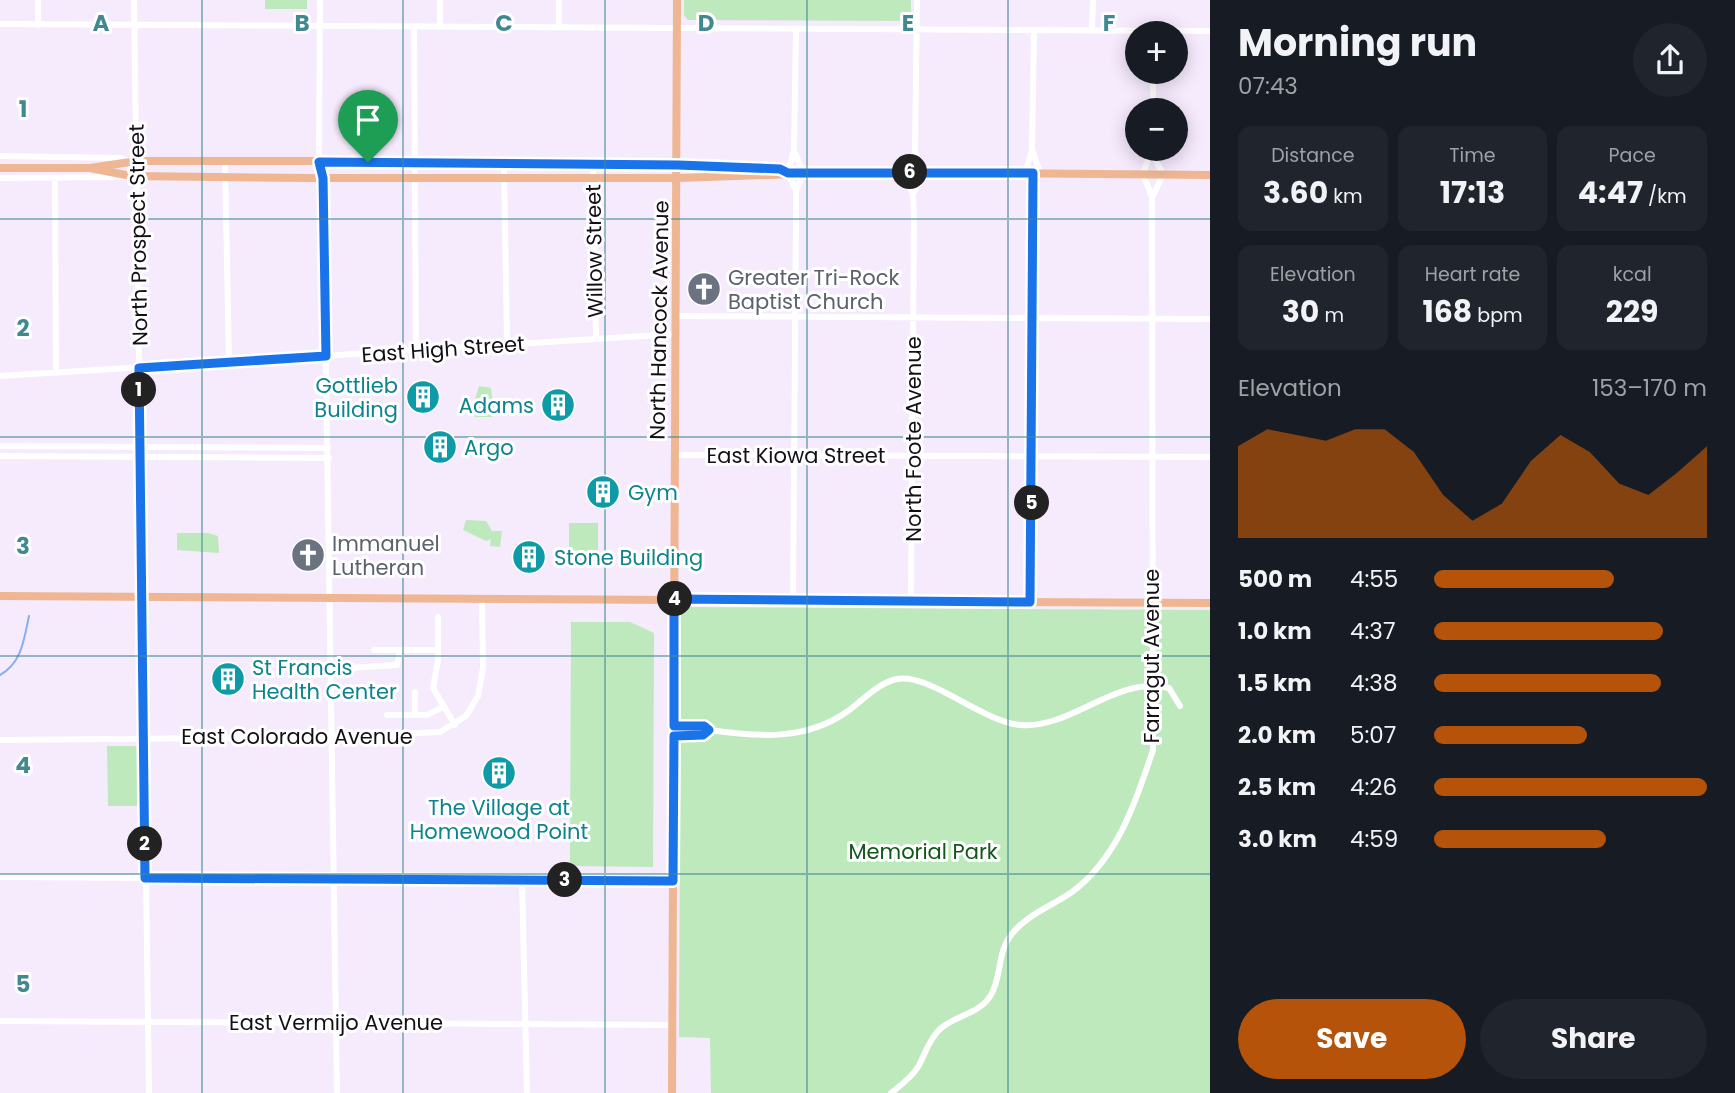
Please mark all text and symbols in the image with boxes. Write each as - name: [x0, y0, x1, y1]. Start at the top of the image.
- text: A: [93, 7, 110, 39]
- text: B: [294, 7, 310, 39]
- text: C: [495, 7, 513, 39]
- text: D: [698, 7, 714, 39]
- text: E: [902, 7, 914, 39]
- text: F: [1103, 7, 1115, 39]
- text: Morning run: [1238, 16, 1477, 69]
- map controls: [1125, 21, 1188, 161]
- button: +: [1125, 21, 1188, 84]
- button: share: [1633, 23, 1707, 97]
- text: 07:43: [1238, 70, 1298, 102]
- pin: [338, 90, 398, 162]
- text: 1: [19, 93, 27, 125]
- button: −: [1125, 98, 1188, 161]
- icon: arrive: [349, 101, 387, 139]
- street label: North Prospect Street: [122, 124, 154, 346]
- text: Distance: [1271, 142, 1354, 169]
- text: Time: [1449, 142, 1496, 169]
- text: Pace: [1609, 142, 1656, 169]
- pin: 6: [892, 154, 928, 190]
- text: 6: [903, 158, 916, 185]
- text: 3.60: [1263, 171, 1328, 214]
- text: 17:13: [1440, 171, 1505, 214]
- text: 4:47: [1578, 171, 1643, 214]
- text: km: [1328, 183, 1363, 210]
- text: /km: [1643, 183, 1687, 210]
- street label: Willow Street: [578, 184, 610, 318]
- street label: North Hancock Avenue: [642, 200, 676, 440]
- text: Elevation: [1270, 261, 1356, 288]
- text: Heart rate: [1425, 261, 1520, 288]
- text: kcal: [1613, 261, 1652, 288]
- place label: Greater Tri-Rock Baptist Church: [728, 263, 899, 316]
- church icon: Greater Tri-Rock Baptist Church: [685, 270, 723, 308]
- text: 30: [1282, 290, 1319, 333]
- text: 168: [1422, 290, 1472, 333]
- text: 229: [1606, 290, 1659, 333]
- text: m: [1319, 302, 1344, 329]
- text: bpm: [1472, 302, 1523, 329]
- text: 2: [16, 312, 30, 344]
- street label: East High Street: [360, 329, 526, 369]
- street label: North Foote Avenue: [899, 336, 928, 542]
- place label: Gottlieb Building: [314, 371, 398, 424]
- pin: 1: [122, 372, 156, 408]
- text: Elevation: [1238, 372, 1342, 404]
- text: 153–170 m: [1592, 372, 1707, 404]
- text: 1: [135, 376, 142, 403]
- building icon: Gottlieb Building: [404, 378, 442, 416]
- building icon: Adams: [539, 386, 577, 424]
- place label: Adams: [459, 391, 534, 420]
- building icon: Argo: [421, 428, 459, 466]
- place label: Argo: [464, 433, 514, 462]
- street label: East Kiowa Street: [707, 441, 885, 470]
- building icon: Gym: [584, 473, 622, 511]
- place label: Gym: [628, 478, 678, 507]
- pin: 5: [1014, 486, 1050, 520]
- text: 5: [1025, 489, 1038, 516]
- place label: Immanuel Lutheran: [332, 529, 440, 582]
- text: 3: [16, 530, 30, 562]
- church icon: Immanuel Lutheran: [289, 536, 327, 574]
- building icon: Stone Building: [510, 538, 548, 576]
- place label: Stone Building: [554, 543, 703, 572]
- text: 500 m: [1238, 563, 1312, 595]
- text: 4:55: [1350, 563, 1398, 595]
- street label: Farragut Avenue: [1137, 569, 1166, 743]
- pin: 4: [658, 582, 692, 616]
- text: 4: [668, 585, 681, 612]
- text: 1.0 km: [1238, 615, 1312, 647]
- text: 4:37: [1350, 615, 1395, 647]
- place label: St Francis Health Center: [252, 653, 397, 706]
- building icon: St Francis Health Center: [209, 660, 247, 698]
- text: 1.5 km: [1238, 667, 1312, 699]
- text: 4:38: [1350, 667, 1397, 699]
- text: 2.0 km: [1238, 719, 1316, 751]
- text: 5:07: [1350, 719, 1396, 751]
- street label: East Colorado Avenue: [181, 722, 413, 751]
- text: 4: [15, 749, 31, 781]
- building icon: The Village at Homewood Point: [480, 754, 518, 792]
- text: 2.5 km: [1238, 771, 1316, 803]
- text: 4:26: [1350, 771, 1397, 803]
- place label: The Village at Homewood Point: [410, 793, 588, 846]
- text: 3.0 km: [1238, 823, 1317, 855]
- text: 4:59: [1350, 823, 1398, 855]
- pin: 2: [128, 826, 162, 862]
- text: 2: [139, 830, 150, 857]
- park label: Memorial Park: [848, 837, 998, 866]
- pin: 3: [548, 862, 582, 898]
- text: 3: [559, 866, 570, 893]
- text: 5: [16, 968, 30, 1000]
- button: Save: [1238, 999, 1466, 1079]
- button: Share: [1480, 999, 1707, 1079]
- street label: East Vermijo Avenue: [229, 1008, 443, 1037]

